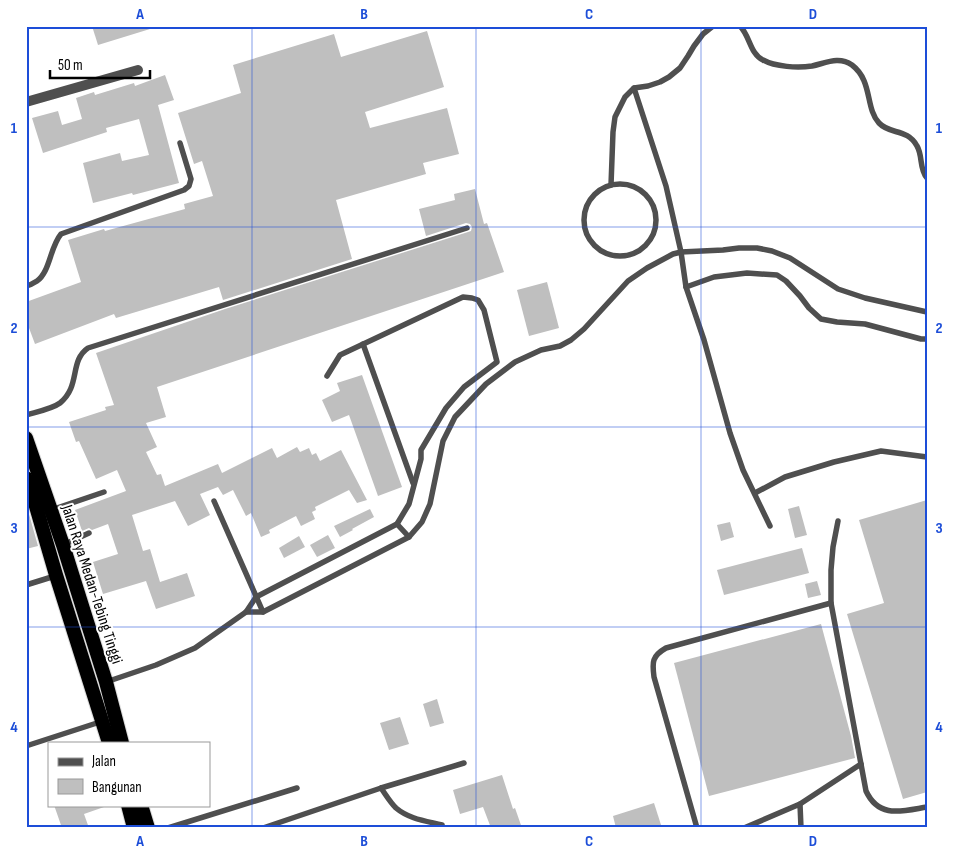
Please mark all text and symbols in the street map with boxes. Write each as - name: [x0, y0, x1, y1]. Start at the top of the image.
- text: A: [135, 5, 144, 24]
- text: B: [360, 5, 368, 24]
- text: C: [585, 5, 593, 24]
- text: D: [809, 5, 817, 24]
- scale bar: [50, 48, 150, 80]
- text: 50 m: [58, 56, 83, 75]
- text: 1: [11, 119, 18, 138]
- text: 1: [936, 119, 943, 138]
- text: 2: [10, 319, 18, 338]
- text: 2: [935, 319, 943, 338]
- street label: Jalan Raya Medan-Tebing Tinggi: [57, 502, 126, 666]
- text: 3: [10, 519, 18, 538]
- text: 3: [935, 519, 943, 538]
- text: 4: [10, 718, 18, 737]
- text: 4: [935, 718, 943, 737]
- legend: [48, 742, 210, 806]
- text: Jalan: [91, 752, 116, 771]
- text: Bangunan: [92, 778, 142, 797]
- text: A: [135, 832, 144, 851]
- text: B: [360, 832, 368, 851]
- text: C: [585, 832, 593, 851]
- text: D: [809, 832, 817, 851]

